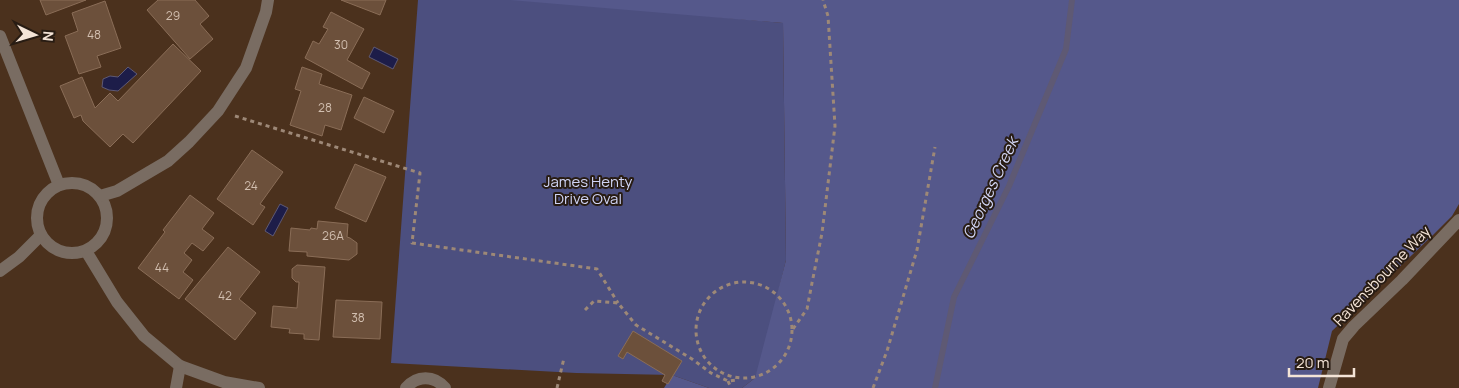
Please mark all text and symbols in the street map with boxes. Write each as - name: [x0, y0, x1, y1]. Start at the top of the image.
- house number: 29: [166, 7, 180, 24]
- north arrow: [10, 10, 60, 60]
- house number: 48: [87, 26, 101, 43]
- text: N: [39, 30, 58, 42]
- house number: 30: [334, 36, 348, 53]
- house number: 28: [318, 99, 332, 116]
- water label: Georges Creek: [957, 132, 1024, 242]
- park label: James Henty Drive Oval: [543, 171, 633, 209]
- house number: 24: [244, 177, 258, 194]
- street label: Ravensbourne Way: [1328, 221, 1435, 330]
- house number: 26A: [322, 227, 344, 244]
- house number: 44: [155, 259, 169, 276]
- house number: 42: [218, 287, 232, 304]
- house number: 38: [351, 309, 365, 326]
- scale bar: [1289, 346, 1354, 378]
- text: 20 m: [1296, 352, 1329, 373]

